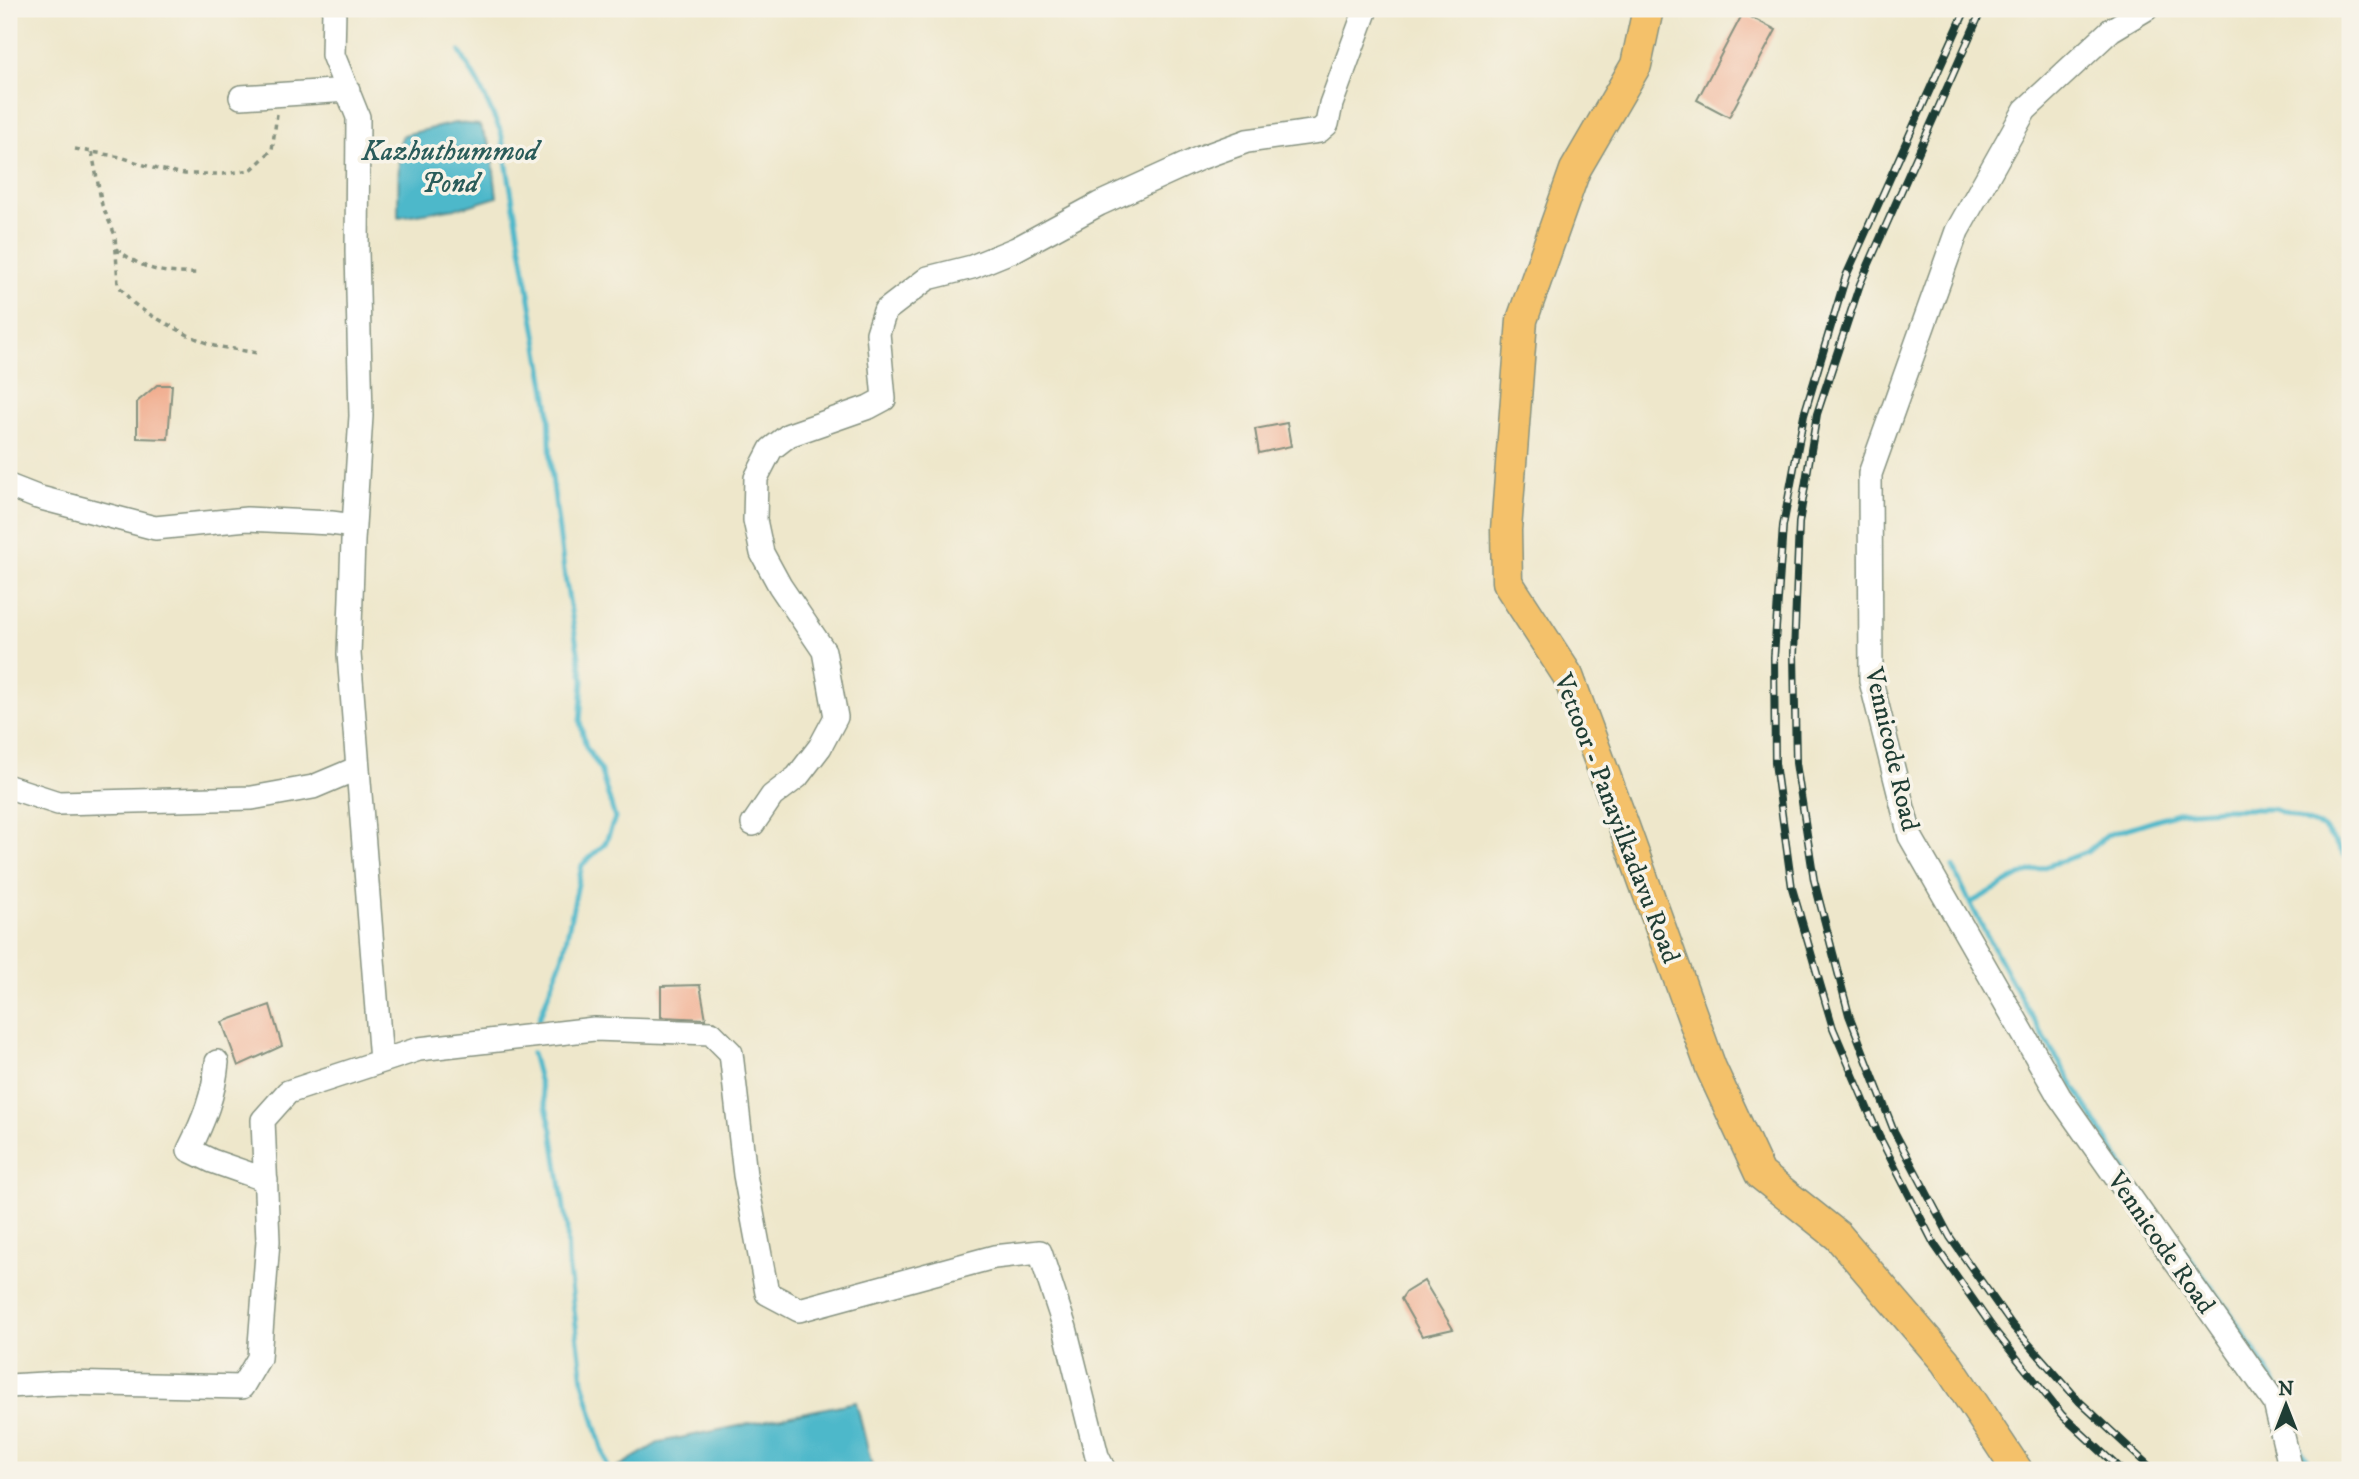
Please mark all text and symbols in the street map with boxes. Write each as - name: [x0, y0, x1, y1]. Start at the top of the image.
- water label: Kazhuthummod Pond: [361, 134, 542, 201]
- street label: Vennicode Road: [1856, 663, 1926, 834]
- street label: Vettoor - Panayilkadavu Road: [1546, 668, 1687, 968]
- street label: Vennicode Road: [2099, 1164, 2222, 1321]
- north arrow: [2250, 1370, 2320, 1440]
- text: N: [2278, 1378, 2294, 1401]

